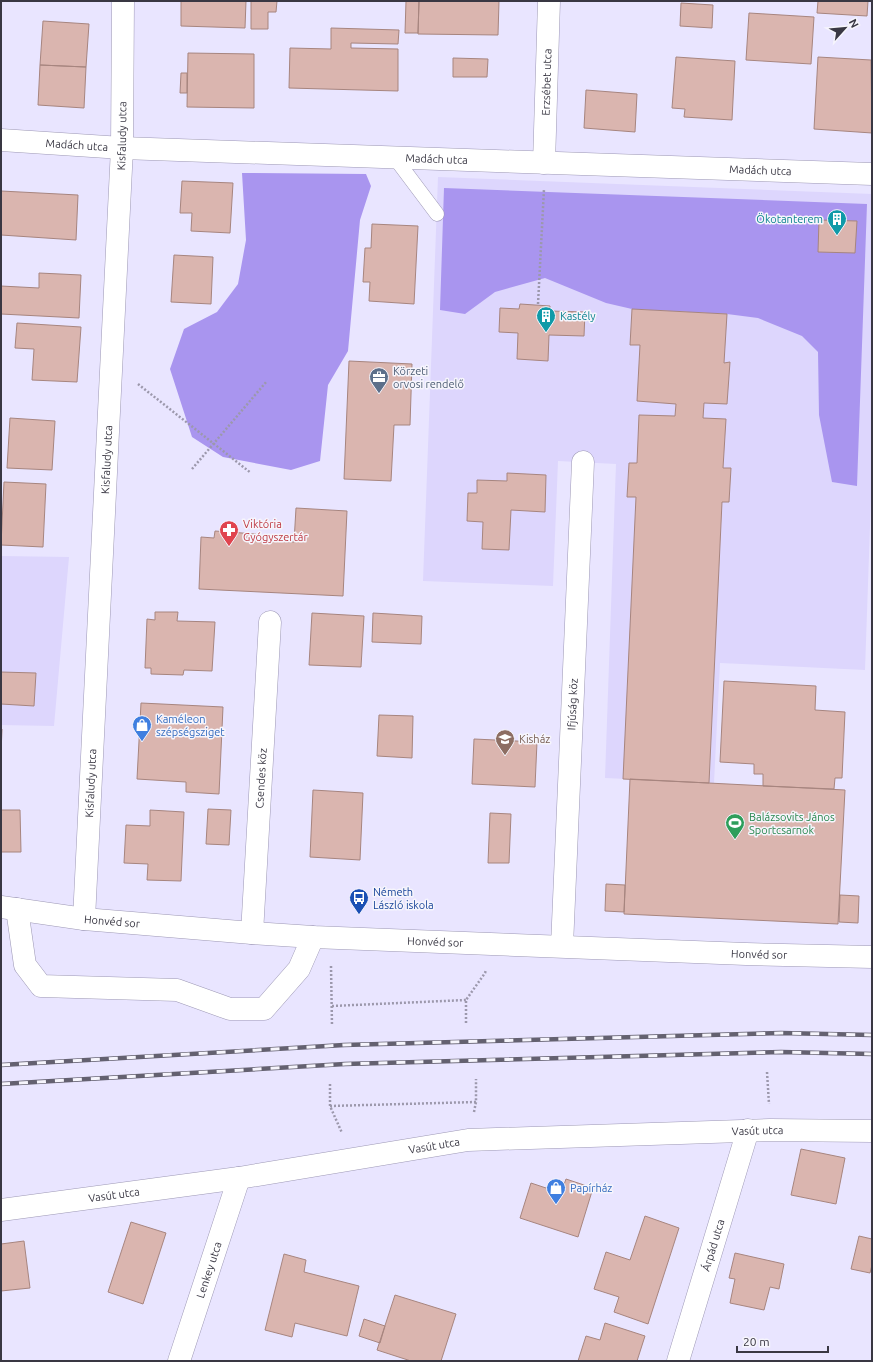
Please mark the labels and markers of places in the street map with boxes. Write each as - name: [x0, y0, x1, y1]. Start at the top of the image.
- building icon: Ökotanterem: [826, 208, 848, 236]
- place label: Ökotanterem: [756, 213, 823, 225]
- building icon: Kastély: [535, 305, 557, 333]
- place label: Kastély: [560, 310, 596, 322]
- place label: Körzeti orvosi rendelő: [393, 365, 464, 390]
- office icon: Körzeti orvosi rendelő: [368, 366, 390, 394]
- place label: Viktória Gyógyszertár: [243, 518, 308, 543]
- pharmacy icon: Viktória Gyógyszertár: [218, 519, 240, 547]
- place label: Kaméleon szépségsziget: [156, 713, 225, 738]
- shop icon: Kaméleon szépségsziget: [131, 714, 153, 742]
- school or university icon: Kisház: [494, 728, 516, 756]
- place label: Kisház: [519, 733, 550, 745]
- place label: Balázsovits János Sportcsarnok: [749, 811, 835, 836]
- sports icon: Balázsovits János Sportcsarnok: [724, 812, 746, 840]
- place label: Németh László iskola: [373, 886, 434, 911]
- bus stop icon: Németh László iskola: [348, 887, 370, 915]
- shop icon: Papírház: [545, 1177, 567, 1205]
- place label: Papírház: [570, 1182, 612, 1194]

